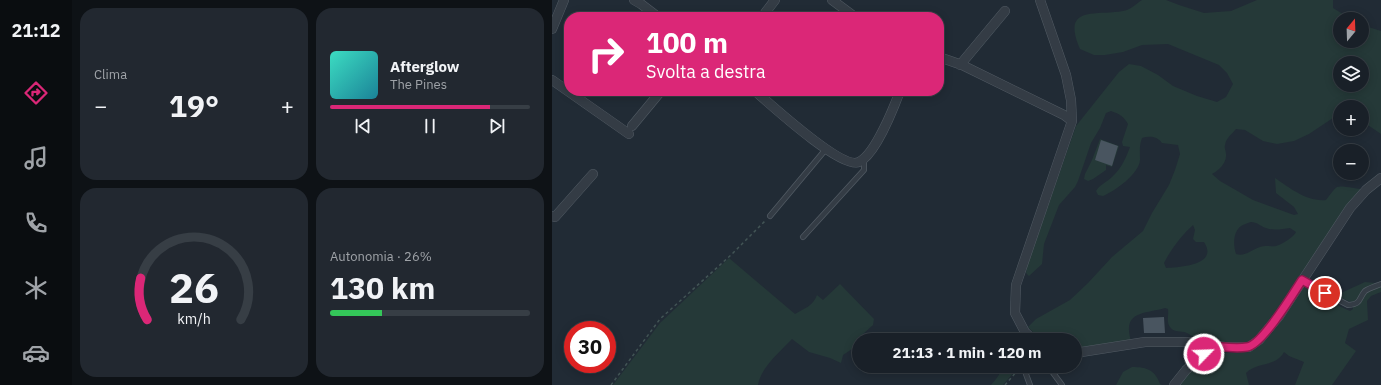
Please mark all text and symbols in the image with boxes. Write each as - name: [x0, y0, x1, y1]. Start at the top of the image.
- north arrow: [1333, 12, 1369, 48]
- map controls: [1333, 12, 1369, 180]
- text: 21:12: [11, 19, 61, 42]
- text: 100 m: [646, 24, 728, 61]
- icon: right: [580, 28, 632, 80]
- button: layers: [1333, 56, 1369, 92]
- text: Afterglow: [390, 57, 459, 76]
- text: Svolta a destra: [646, 60, 766, 83]
- text: Clima: [94, 66, 127, 83]
- text: The Pines: [390, 76, 447, 93]
- icon: directions: [22, 79, 50, 107]
- text: 19°: [169, 86, 219, 125]
- text: −: [94, 91, 107, 120]
- text: +: [281, 91, 294, 120]
- button: +: [1333, 100, 1369, 136]
- icon: previous: [352, 115, 374, 137]
- icon: pause: [419, 115, 441, 137]
- icon: next: [486, 115, 508, 137]
- icon: music: [22, 144, 50, 172]
- button: −: [1333, 144, 1369, 180]
- icon: phone: [22, 209, 50, 237]
- text: Autonomia · 26%: [330, 248, 432, 265]
- text: 26: [169, 260, 219, 314]
- text: 130 km: [330, 268, 435, 307]
- icon: climate: [22, 274, 50, 302]
- pin: [1308, 276, 1342, 310]
- icon: arrive: [1314, 282, 1336, 304]
- text: km/h: [177, 309, 211, 328]
- speed limit sign: 30: [564, 321, 616, 373]
- position arrow: [1183, 333, 1225, 375]
- icon: car: [22, 339, 50, 367]
- text: 21:13 · 1 min · 120 m: [893, 343, 1041, 362]

